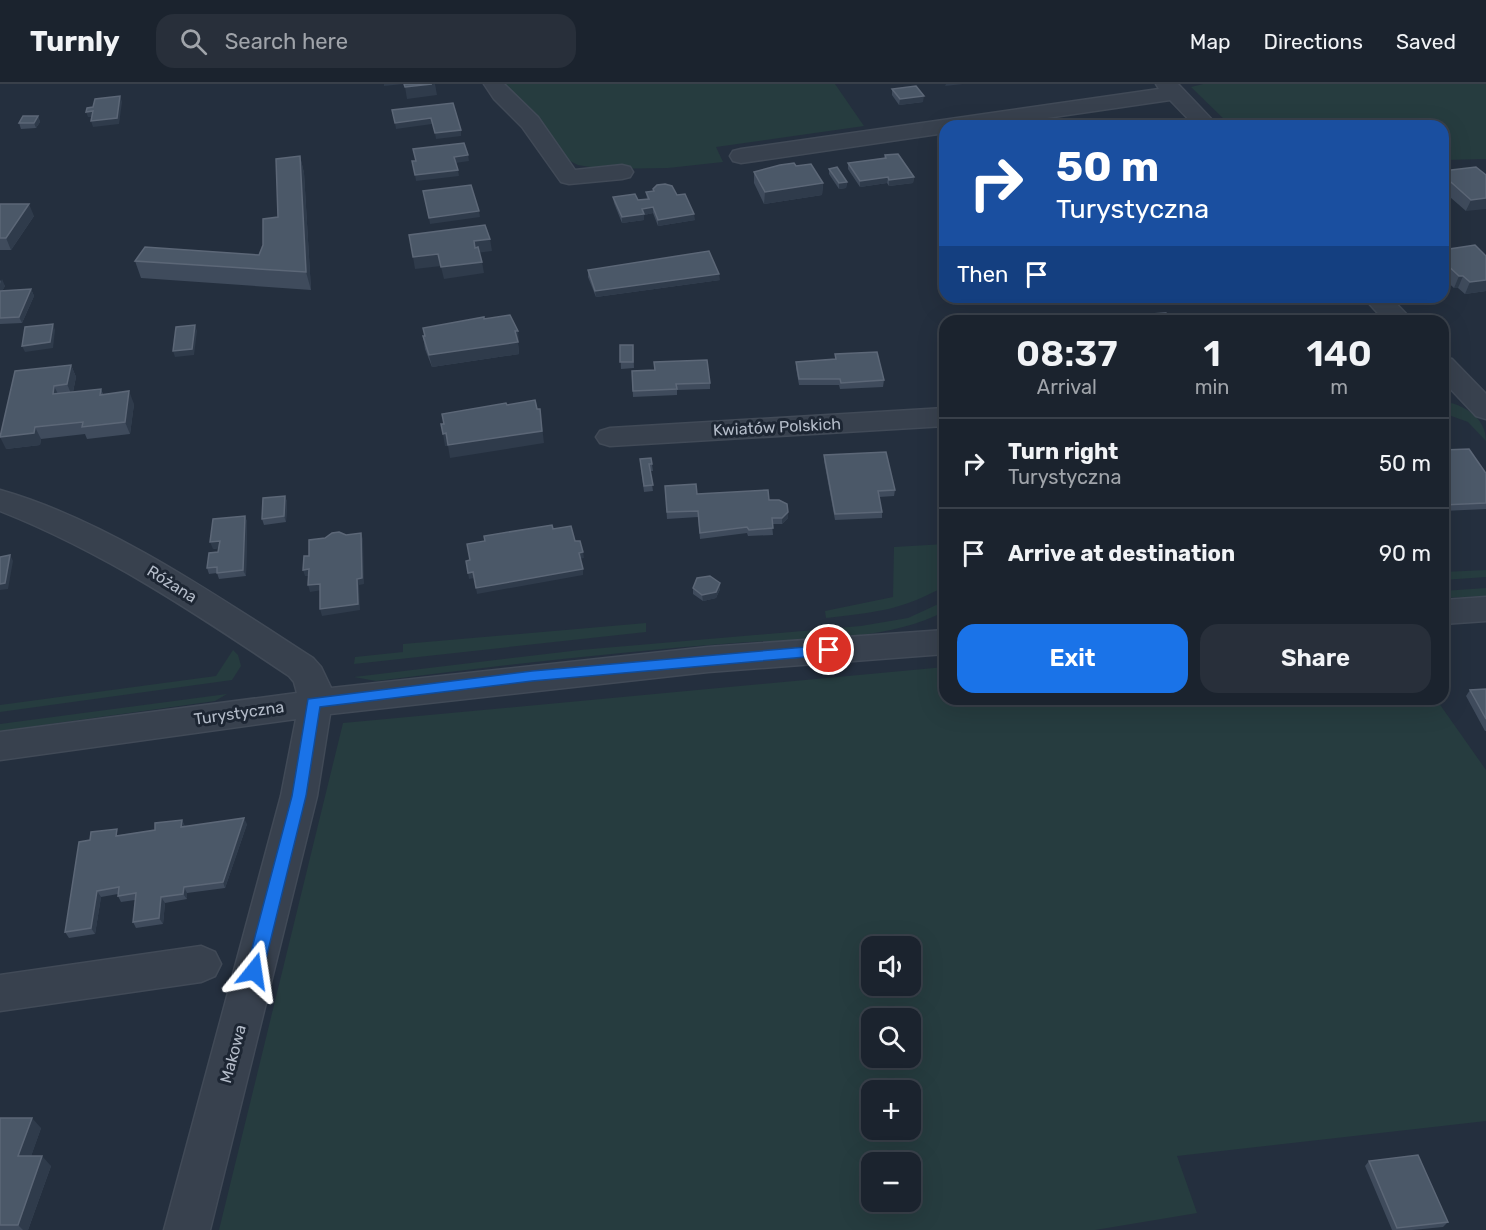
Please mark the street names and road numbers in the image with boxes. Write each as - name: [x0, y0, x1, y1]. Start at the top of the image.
- street label: Kwiatów Polskich: [713, 414, 841, 440]
- street label: Różana: [144, 561, 200, 607]
- street label: Turystyczna: [193, 697, 285, 729]
- street label: Makowa: [216, 1023, 250, 1085]

